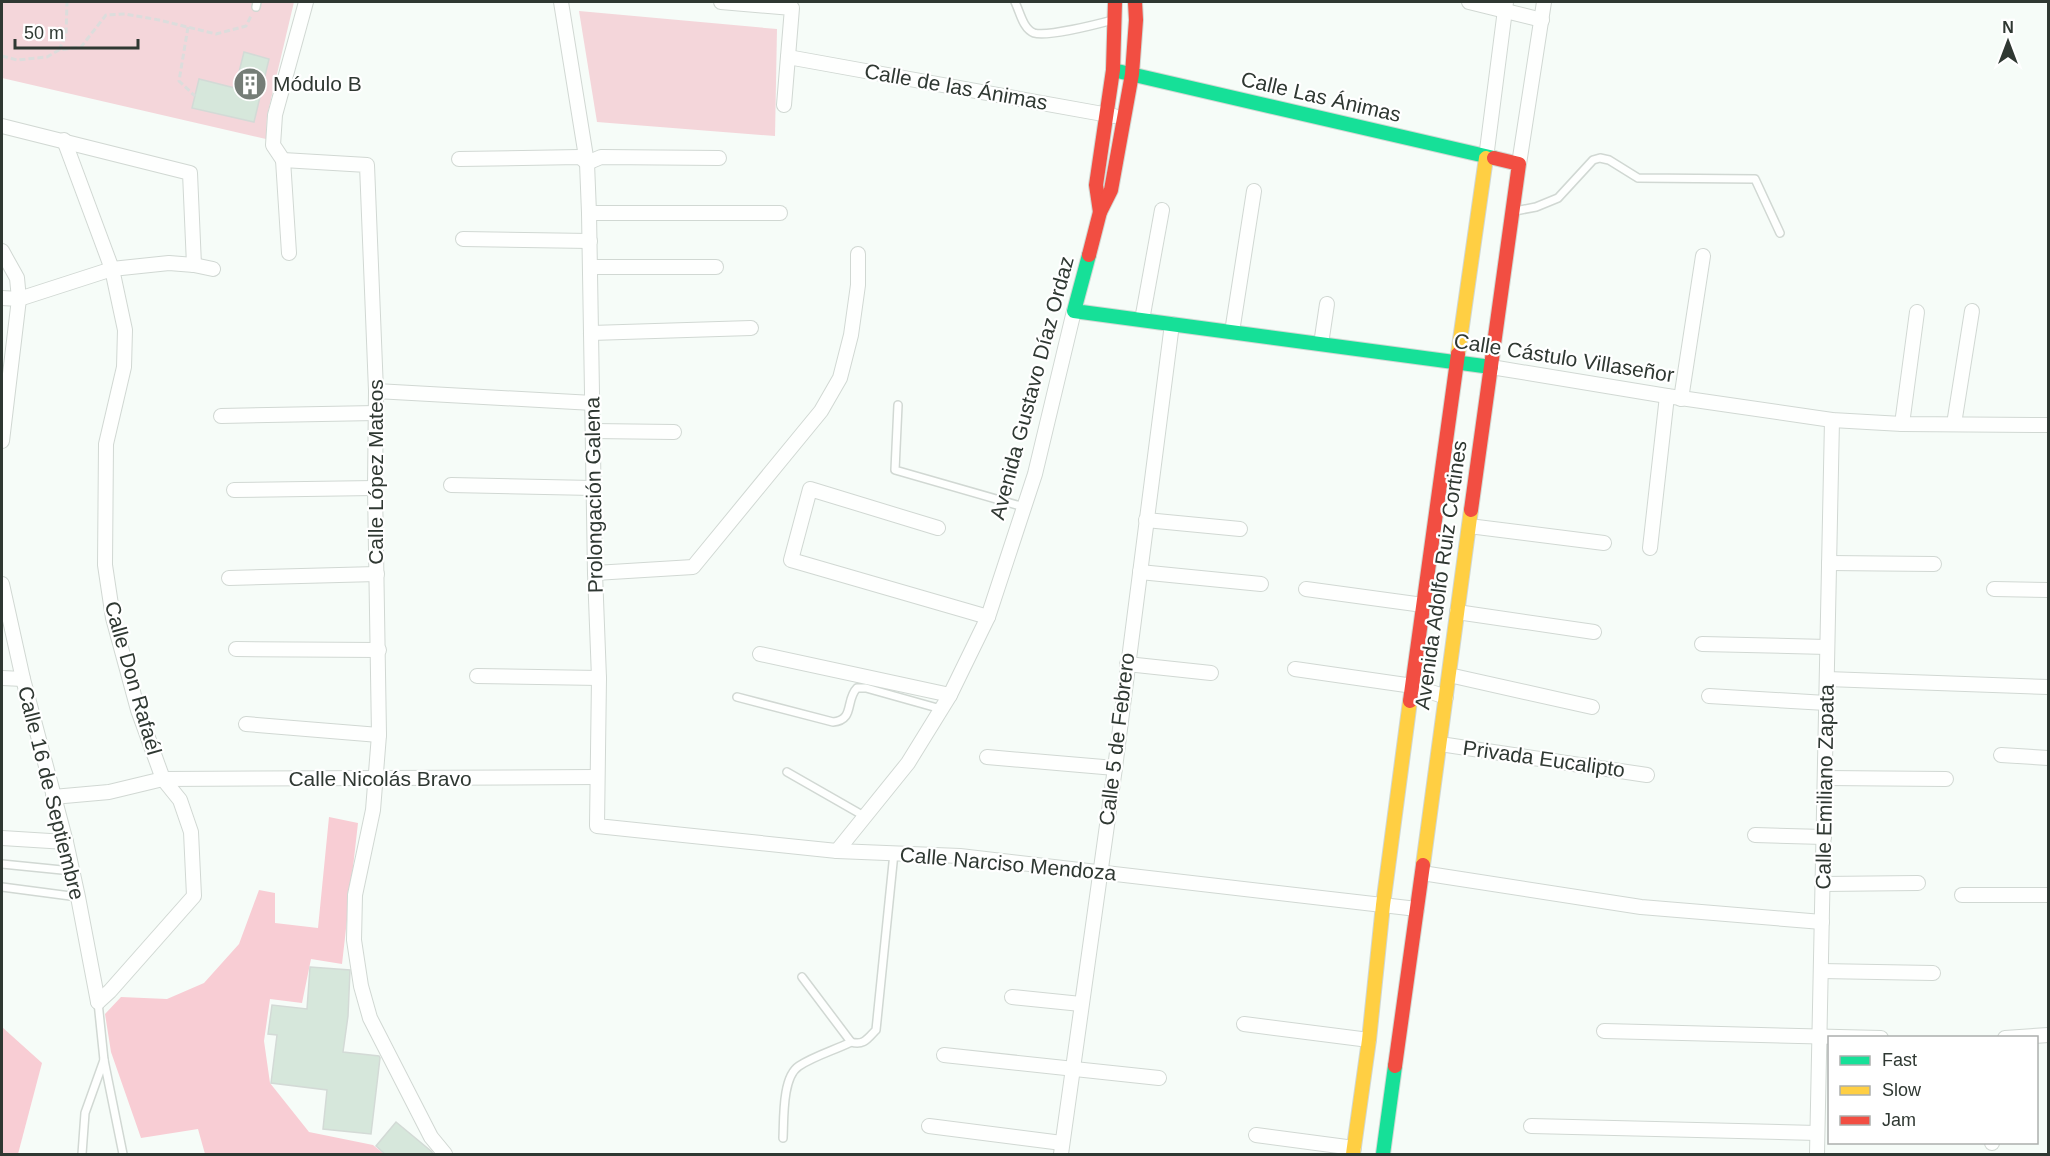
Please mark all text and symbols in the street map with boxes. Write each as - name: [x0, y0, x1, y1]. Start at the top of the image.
- scale bar: [15, 12, 138, 50]
- north arrow: [1978, 12, 2038, 72]
- text: N: [2002, 19, 2014, 36]
- text: 50 m: [24, 23, 64, 43]
- street label: Calle de las Ánimas: [863, 59, 1049, 114]
- building icon: Módulo B: [232, 66, 268, 102]
- street label: Calle Las Ánimas: [1239, 67, 1403, 126]
- place label: Módulo B: [273, 72, 362, 95]
- street label: Avenida Gustavo Díaz Ordaz: [985, 254, 1078, 522]
- street label: Calle Cástulo Villaseñor: [1452, 329, 1676, 386]
- street label: Calle López Mateos: [364, 379, 387, 565]
- street label: Prolongación Galena: [580, 396, 607, 593]
- street label: Avenida Adolfo Ruiz Cortines: [1410, 439, 1471, 711]
- street label: Calle Don Rafaél: [101, 598, 166, 757]
- street label: Calle 5 de Febrero: [1094, 651, 1139, 827]
- street label: Calle 16 de Septiembre: [14, 684, 89, 902]
- street label: Calle Emiliano Zapata: [1811, 684, 1838, 890]
- street label: Privada Eucalipto: [1462, 736, 1627, 781]
- street label: Calle Nicolás Bravo: [288, 767, 472, 790]
- street label: Calle Narciso Mendoza: [899, 843, 1117, 884]
- legend: [1828, 1036, 2038, 1144]
- text: Fast: [1882, 1050, 1917, 1070]
- text: Slow: [1882, 1080, 1922, 1100]
- text: Jam: [1882, 1110, 1916, 1130]

